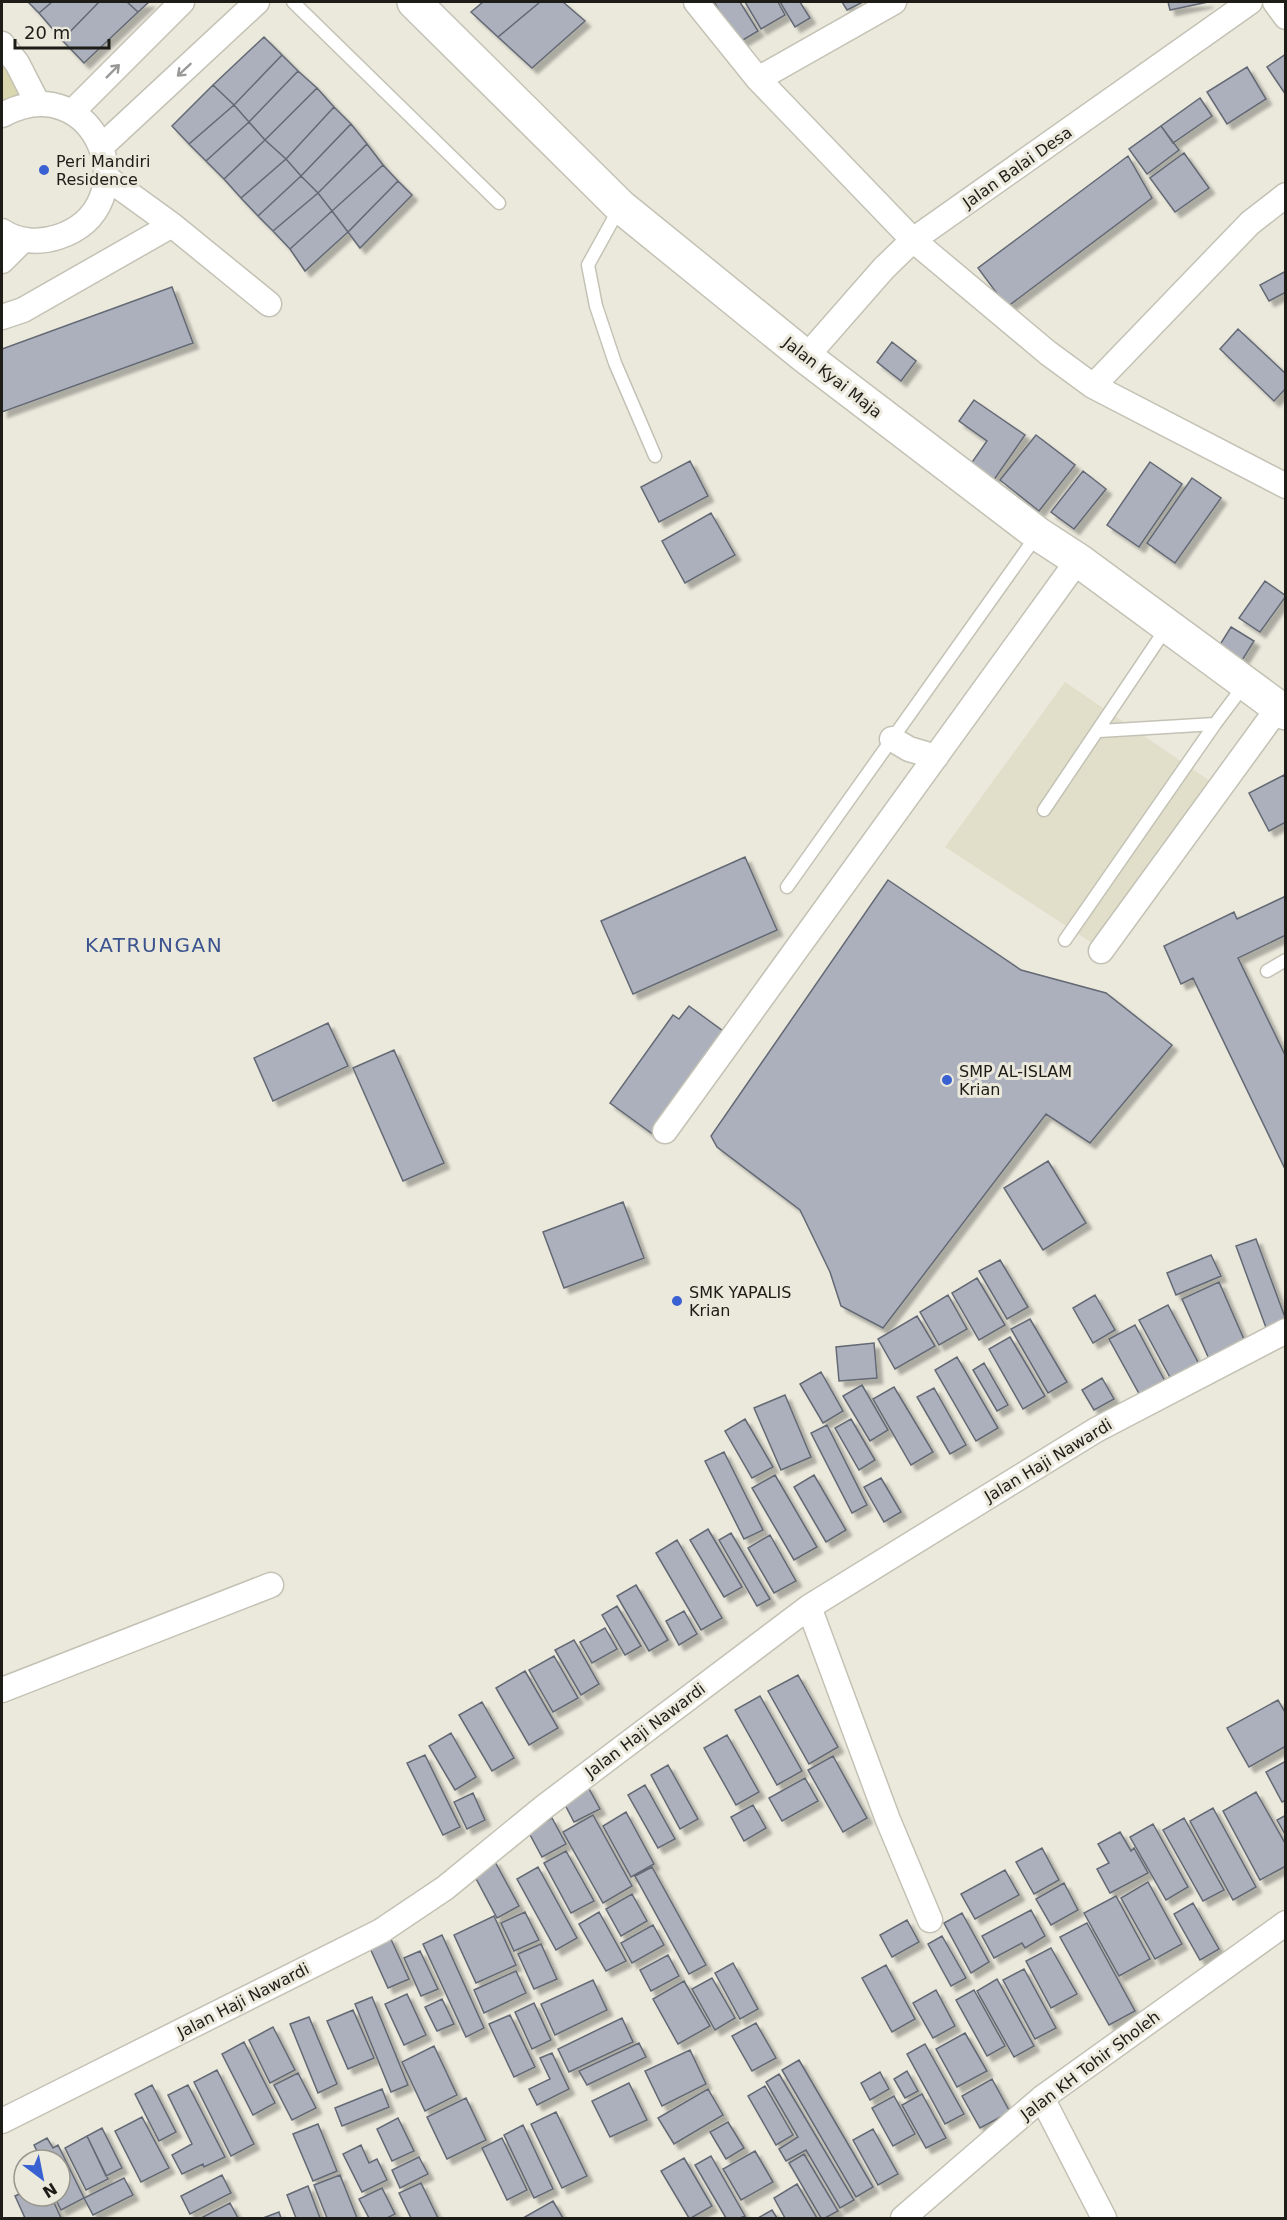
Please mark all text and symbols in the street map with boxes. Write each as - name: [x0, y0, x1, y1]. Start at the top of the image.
- scale bar: [15, 12, 110, 50]
- text: 20 m: [24, 22, 70, 43]
- one-way arrow: [106, 63, 120, 78]
- one-way arrow: [176, 63, 191, 77]
- street label: Jalan Balai Desa: [958, 123, 1076, 213]
- place label: Peri Mandiri Residence: [56, 152, 150, 189]
- marker: Peri Mandiri Residence: [37, 163, 51, 177]
- street label: Jalan Kyai Maja: [779, 332, 886, 422]
- district label: KATRUNGAN: [85, 933, 223, 957]
- place label: SMP AL-ISLAM Krian: [959, 1062, 1072, 1099]
- marker: SMP AL-ISLAM Krian: [940, 1073, 954, 1087]
- place label: SMK YAPALIS Krian: [689, 1283, 791, 1320]
- marker: SMK YAPALIS Krian: [670, 1294, 684, 1308]
- street label: Jalan Haji Nawardi: [980, 1415, 1115, 1507]
- street label: Jalan Haji Nawardi: [581, 1679, 709, 1782]
- street label: Jalan Haji Nawardi: [173, 1959, 312, 2042]
- street label: Jalan KH Tohir Sholeh: [1016, 2007, 1164, 2125]
- north arrow: [12, 2148, 72, 2208]
- text: N: [39, 2179, 60, 2202]

